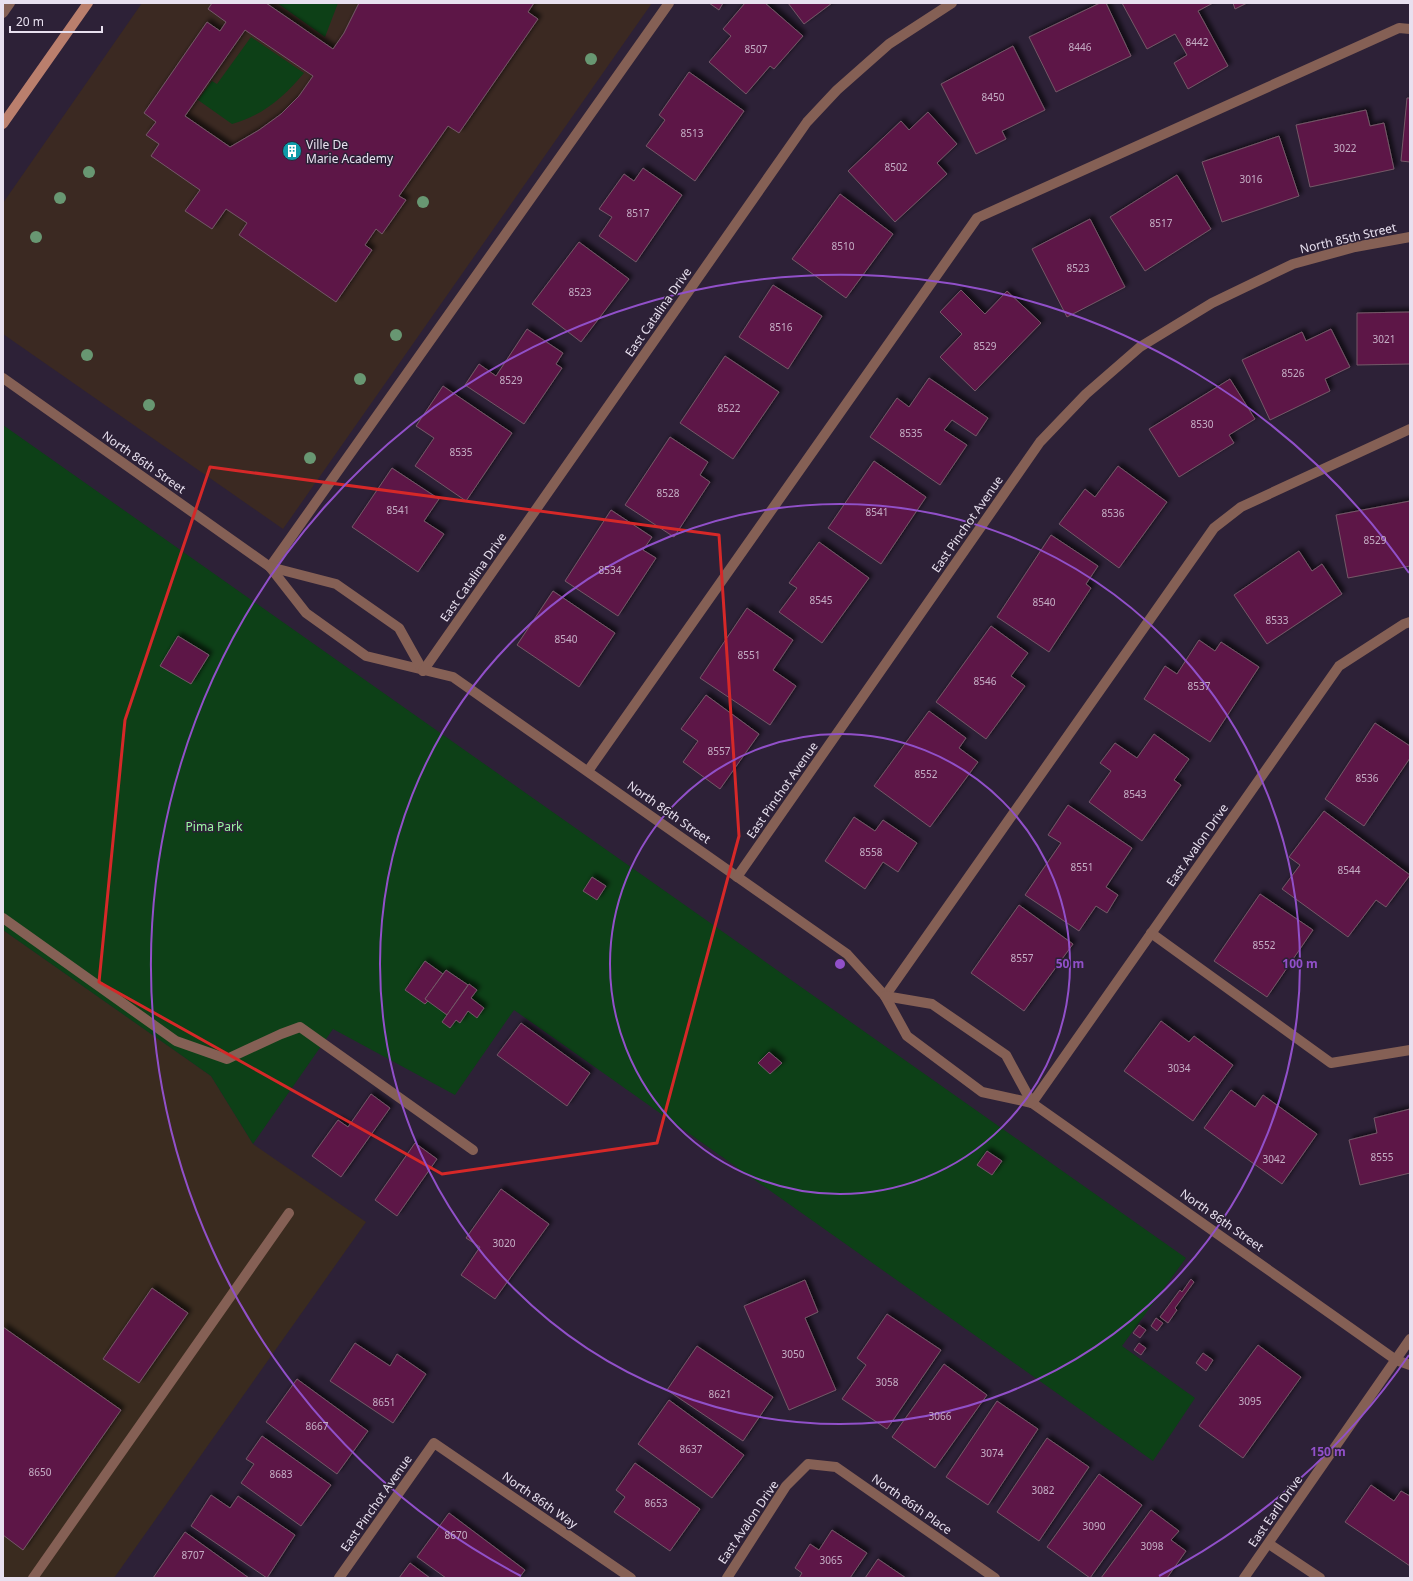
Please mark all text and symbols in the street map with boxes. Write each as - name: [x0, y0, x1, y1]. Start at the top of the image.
- scale bar: [10, 8, 102, 34]
- text: 20 m: [16, 13, 44, 30]
- house number: 8442: [1186, 35, 1209, 49]
- house number: 8446: [1069, 40, 1092, 54]
- house number: 8507: [745, 42, 768, 56]
- house number: 8450: [982, 90, 1005, 104]
- house number: 8513: [681, 126, 704, 140]
- place label: Ville De Marie Academy: [306, 136, 394, 167]
- building icon: Ville De Marie Academy: [281, 140, 303, 162]
- house number: 3022: [1334, 141, 1357, 155]
- house number: 8502: [885, 160, 908, 174]
- house number: 3016: [1240, 172, 1263, 186]
- house number: 8517: [627, 206, 650, 220]
- house number: 8517: [1150, 216, 1173, 230]
- street label: North 85th Street: [1298, 219, 1398, 257]
- house number: 8510: [832, 239, 855, 253]
- house number: 8523: [1067, 261, 1090, 275]
- street label: East Catalina Drive: [621, 264, 695, 360]
- house number: 8523: [569, 285, 592, 299]
- house number: 8516: [770, 320, 793, 334]
- house number: 3021: [1373, 332, 1395, 346]
- house number: 8529: [974, 339, 997, 353]
- house number: 8526: [1282, 366, 1305, 380]
- house number: 8529: [500, 373, 523, 387]
- house number: 8522: [718, 401, 741, 415]
- house number: 8530: [1191, 417, 1214, 431]
- house number: 8535: [900, 426, 923, 440]
- street label: North 86th Street: [99, 427, 190, 498]
- house number: 8535: [450, 445, 473, 459]
- street label: East Pinchot Avenue: [927, 472, 1007, 576]
- house number: 8528: [657, 486, 680, 500]
- house number: 8541: [387, 503, 409, 517]
- house number: 8541: [866, 505, 888, 519]
- house number: 8536: [1102, 506, 1125, 520]
- street label: East Catalina Drive: [436, 529, 510, 625]
- house number: 8529: [1364, 533, 1387, 547]
- house number: 8534: [599, 563, 622, 577]
- house number: 8545: [810, 593, 833, 607]
- house number: 8540: [1033, 595, 1056, 609]
- house number: 8533: [1266, 613, 1289, 627]
- house number: 8540: [555, 632, 578, 646]
- house number: 8551: [738, 648, 760, 662]
- house number: 8546: [974, 674, 997, 688]
- house number: 8537: [1188, 679, 1211, 693]
- street label: East Pinchot Avenue: [742, 738, 822, 842]
- house number: 8557: [708, 744, 731, 758]
- house number: 8552: [915, 767, 938, 781]
- house number: 8536: [1356, 771, 1379, 785]
- street label: North 86th Street: [624, 777, 715, 848]
- house number: 8543: [1124, 787, 1147, 801]
- street label: East Avalon Drive: [1162, 800, 1232, 890]
- park label: Pima Park: [186, 818, 243, 835]
- house number: 8558: [860, 845, 883, 859]
- house number: 8551: [1071, 860, 1093, 874]
- house number: 8544: [1338, 863, 1361, 877]
- house number: 8552: [1253, 938, 1276, 952]
- house number: 8557: [1011, 951, 1034, 965]
- text: 50 m: [1056, 955, 1084, 972]
- text: 100 m: [1282, 955, 1318, 972]
- centre of rings: [833, 957, 847, 971]
- house number: 3034: [1168, 1061, 1191, 1075]
- house number: 8555: [1371, 1150, 1394, 1164]
- house number: 3042: [1263, 1152, 1286, 1166]
- street label: North 86th Street: [1177, 1185, 1268, 1256]
- house number: 3020: [493, 1236, 516, 1250]
- house number: 3050: [782, 1347, 805, 1361]
- house number: 3058: [876, 1375, 899, 1389]
- house number: 8621: [709, 1387, 731, 1401]
- house number: 3095: [1239, 1394, 1262, 1408]
- house number: 8651: [373, 1395, 395, 1409]
- house number: 3066: [929, 1409, 952, 1423]
- house number: 8667: [306, 1419, 329, 1433]
- house number: 8637: [680, 1442, 703, 1456]
- text: 150 m: [1310, 1443, 1346, 1460]
- house number: 3074: [981, 1446, 1004, 1460]
- street label: East Pinchot Avenue: [336, 1451, 416, 1555]
- house number: 8650: [29, 1465, 52, 1479]
- house number: 8683: [270, 1467, 293, 1481]
- street label: North 86th Way: [499, 1468, 582, 1533]
- street label: North 86th Place: [868, 1470, 956, 1538]
- street label: East Earll Drive: [1244, 1472, 1306, 1550]
- street label: East Avalon Drive: [714, 1477, 782, 1567]
- house number: 3082: [1032, 1483, 1055, 1497]
- house number: 8653: [645, 1496, 668, 1510]
- house number: 3090: [1083, 1519, 1106, 1533]
- house number: 8670: [445, 1528, 468, 1542]
- house number: 3098: [1141, 1539, 1164, 1553]
- house number: 8707: [182, 1548, 205, 1562]
- house number: 3065: [820, 1553, 843, 1567]

